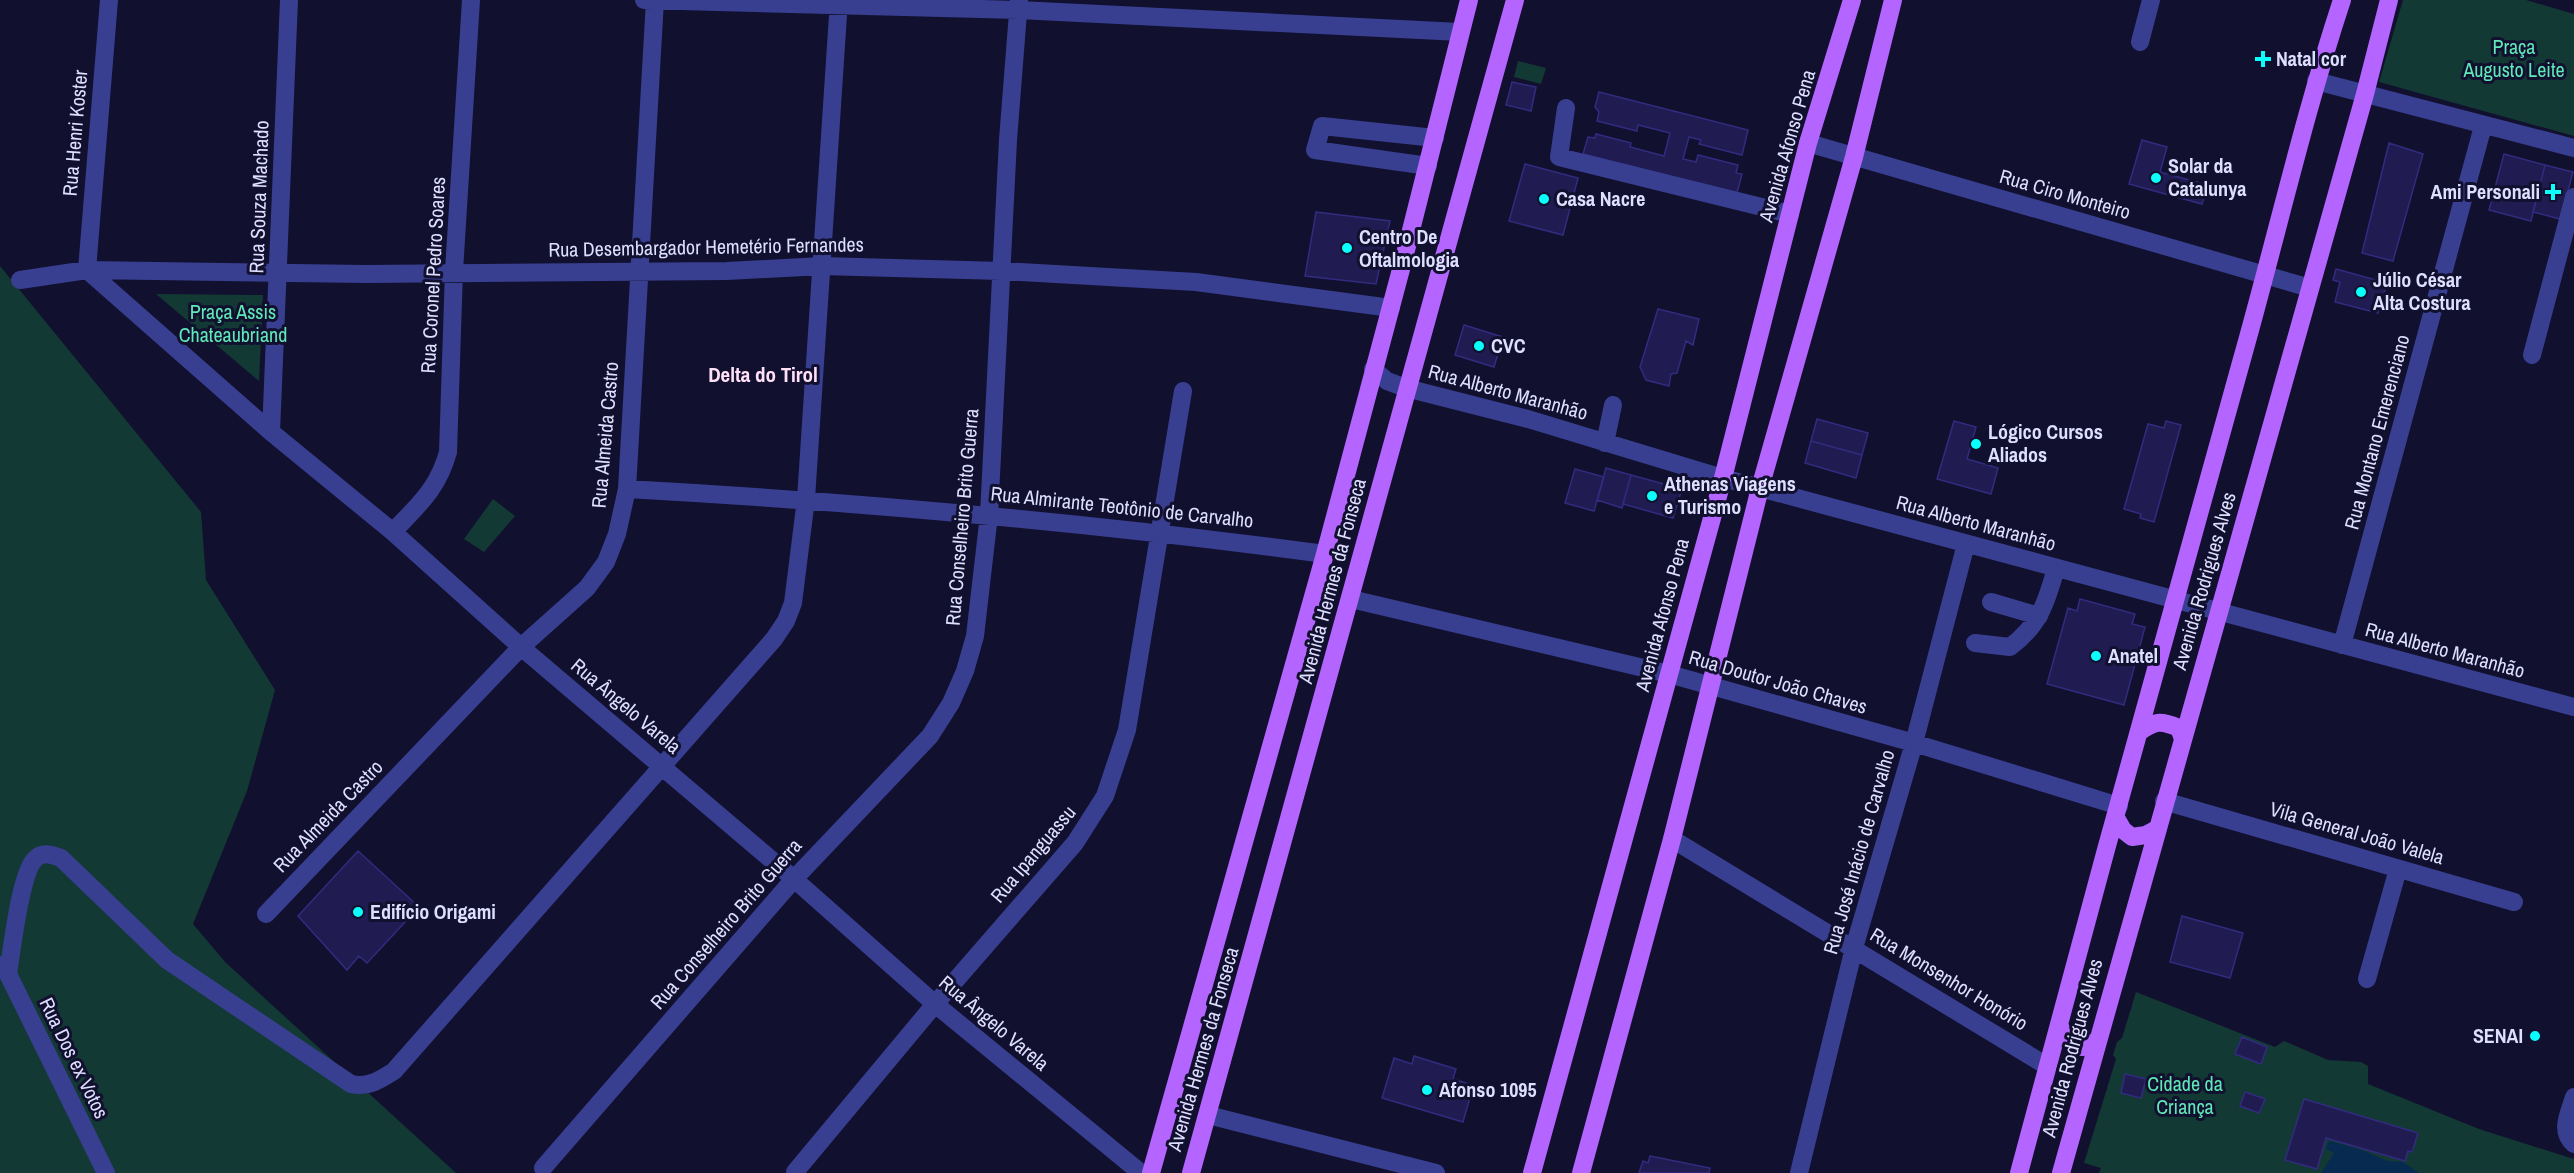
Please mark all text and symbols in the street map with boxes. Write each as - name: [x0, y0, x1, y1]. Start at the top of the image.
- park label: Praça Augusto Leite: [2462, 33, 2565, 83]
- place label: Natal cor: [2276, 45, 2347, 72]
- marker: Natal cor: [2254, 50, 2272, 68]
- street label: Avenida Afonso Pena: [1752, 66, 1821, 226]
- street label: Rua Henri Koster: [56, 68, 94, 197]
- street label: Rua Souza Machado: [242, 120, 275, 274]
- place label: Solar da Catalunya: [2168, 152, 2246, 202]
- street label: Rua Ciro Monteiro: [1997, 162, 2134, 225]
- marker: Solar da Catalunya: [2149, 171, 2163, 185]
- street label: Rua Coronel Pedro Soares: [414, 176, 451, 374]
- place label: Ami Personali: [2431, 178, 2540, 205]
- marker: Ami Personali: [2544, 183, 2562, 201]
- place label: Casa Nacre: [1556, 185, 1645, 212]
- marker: Casa Nacre: [1537, 192, 1551, 206]
- place label: Centro De Oftalmologia: [1359, 223, 1459, 273]
- street label: Rua Desembargador Hemetério Fernandes: [548, 230, 864, 263]
- marker: Centro De Oftalmologia: [1340, 241, 1354, 255]
- place label: Júlio César Alta Costura: [2373, 266, 2471, 316]
- marker: Júlio César Alta Costura: [2354, 285, 2368, 299]
- park label: Praça Assis Chateaubriand: [179, 298, 287, 348]
- place label: CVC: [1491, 332, 1526, 359]
- street label: Rua Montano Emerenciano: [2338, 332, 2416, 532]
- marker: CVC: [1472, 339, 1486, 353]
- street label: Rua Alberto Maranhão: [1425, 357, 1591, 426]
- district label: Delta do Tirol: [708, 360, 818, 389]
- street label: Rua Almeida Castro: [585, 361, 624, 509]
- street label: Rua Conselheiro Brito Guerra: [939, 407, 984, 627]
- place label: Lógico Cursos Aliados: [1988, 418, 2103, 468]
- marker: Lógico Cursos Aliados: [1969, 437, 1983, 451]
- place label: Athenas Viagens e Turismo: [1664, 470, 1796, 520]
- street label: Avenida Hermes da Fonseca: [1291, 475, 1372, 687]
- street label: Rua Almirante Teotônio de Carvalho: [989, 479, 1255, 534]
- street label: Rua Alberto Maranhão: [1893, 488, 2059, 557]
- marker: Athenas Viagens e Turismo: [1645, 489, 1659, 503]
- street label: Avenida Rodrigues Alves: [2165, 489, 2242, 674]
- street label: Avenida Afonso Pena: [1628, 535, 1695, 695]
- street label: Rua Alberto Maranhão: [2362, 615, 2528, 684]
- place label: Anatel: [2108, 642, 2158, 669]
- street label: Rua Doutor João Chaves: [1686, 643, 1870, 720]
- marker: Anatel: [2089, 649, 2103, 663]
- street label: Rua Ângelo Varela: [566, 652, 687, 760]
- street label: Rua José Inácio de Carvalho: [1816, 746, 1901, 957]
- street label: Rua Almeida Castro: [267, 753, 388, 878]
- street label: Vila General João Valela: [2267, 795, 2447, 870]
- street label: Rua Ipanguassu: [984, 799, 1081, 908]
- street label: Rua Conselheiro Brito Guerra: [644, 833, 807, 1015]
- place label: Edifício Origami: [370, 898, 496, 925]
- marker: Edifício Origami: [351, 905, 365, 919]
- street label: Rua Monsenhor Honório: [1865, 921, 2033, 1036]
- street label: Avenida Hermes da Fonseca: [1160, 944, 1245, 1155]
- street label: Avenida Rodrigues Alves: [2034, 956, 2108, 1141]
- street label: Rua Ângelo Varela: [934, 969, 1055, 1077]
- street label: Rua Dos ex Votos: [34, 993, 115, 1123]
- place label: SENAI: [2473, 1022, 2523, 1049]
- marker: SENAI: [2528, 1029, 2542, 1043]
- park label: Cidade da Criança: [2147, 1070, 2223, 1120]
- place label: Afonso 1095: [1439, 1076, 1537, 1103]
- marker: Afonso 1095: [1420, 1083, 1434, 1097]

